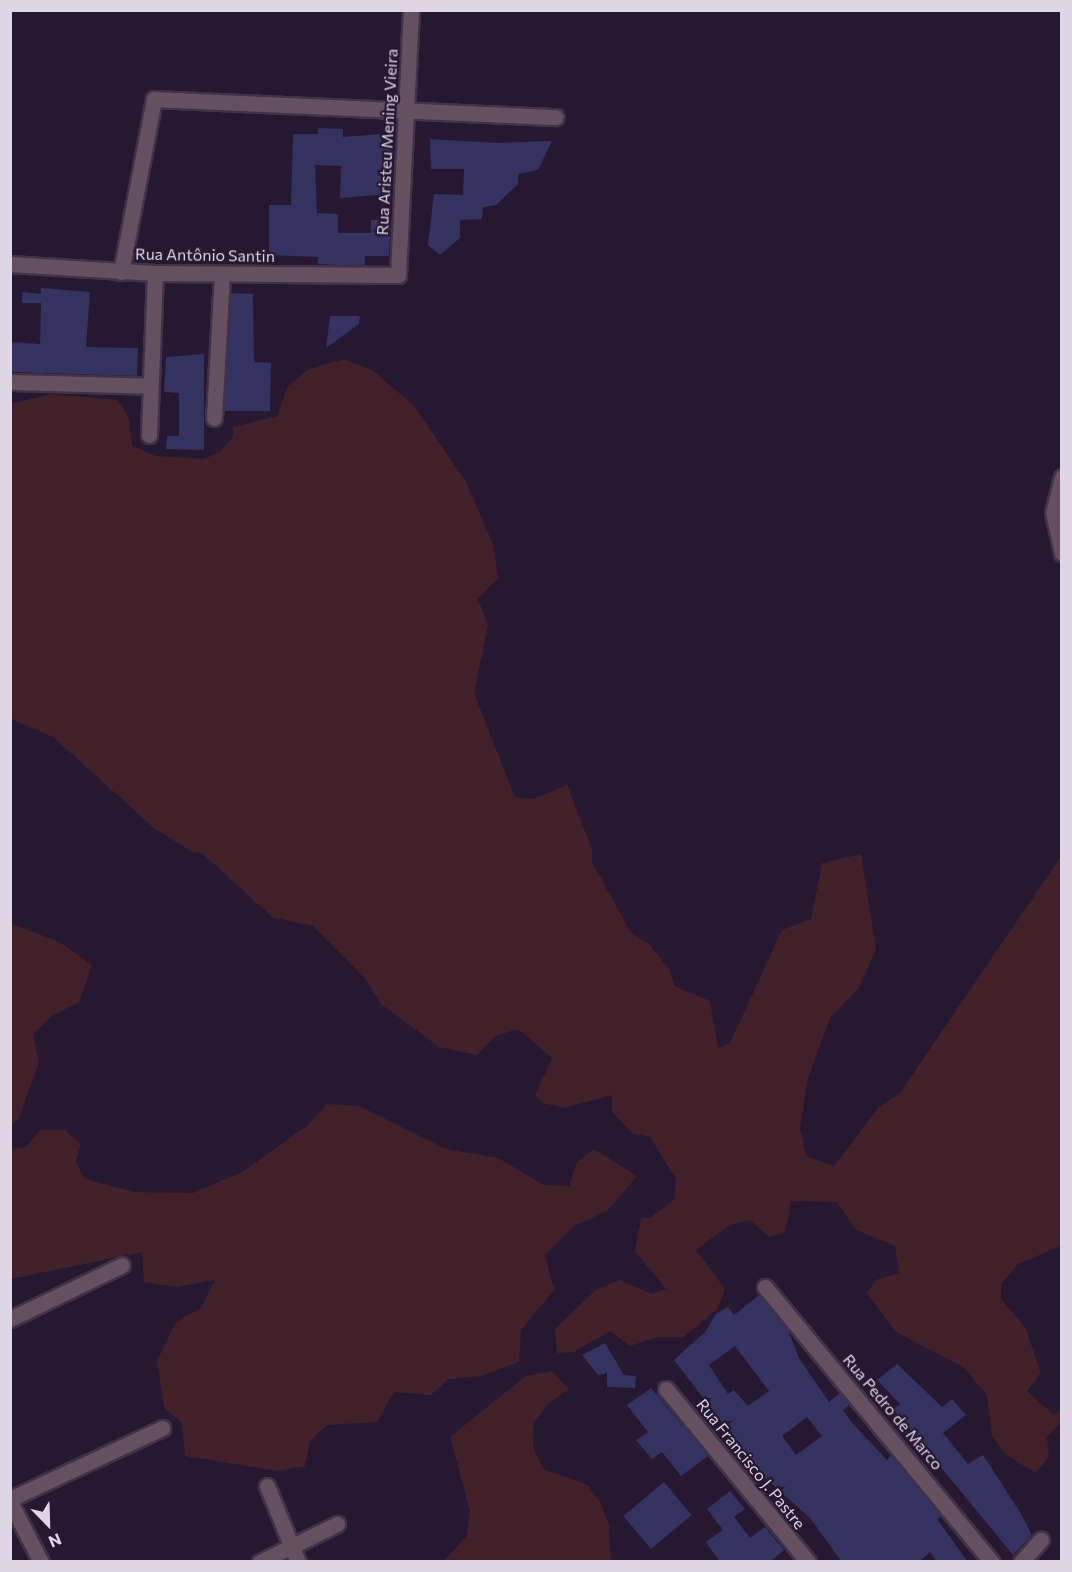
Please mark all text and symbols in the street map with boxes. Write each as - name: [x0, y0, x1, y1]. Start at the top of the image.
- street label: Rua Aristeu Mening Vieira: [373, 48, 401, 236]
- street label: Rua Antônio Santin: [135, 244, 275, 266]
- street label: Rua Pedro de Marco: [839, 1350, 947, 1474]
- street label: Rua Francisco J. Pastre: [693, 1395, 809, 1533]
- north arrow: [18, 1494, 78, 1554]
- text: N: [46, 1530, 64, 1552]

